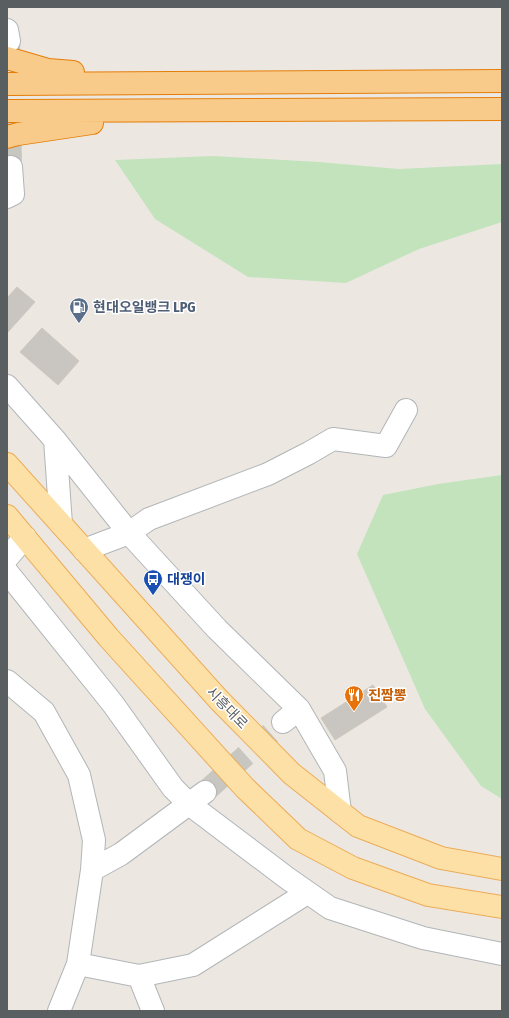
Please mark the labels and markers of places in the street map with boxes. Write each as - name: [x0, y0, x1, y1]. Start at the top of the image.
- fuel station icon: 현대오일뱅크 LPG: [68, 296, 90, 324]
- place label: 현대오일뱅크 LPG: [93, 299, 196, 316]
- bus stop icon: 대쟁이: [142, 568, 164, 596]
- place label: 대쟁이: [167, 571, 206, 588]
- restaurant icon: 진짬뽕: [343, 684, 365, 712]
- place label: 진짬뽕: [368, 687, 407, 704]

